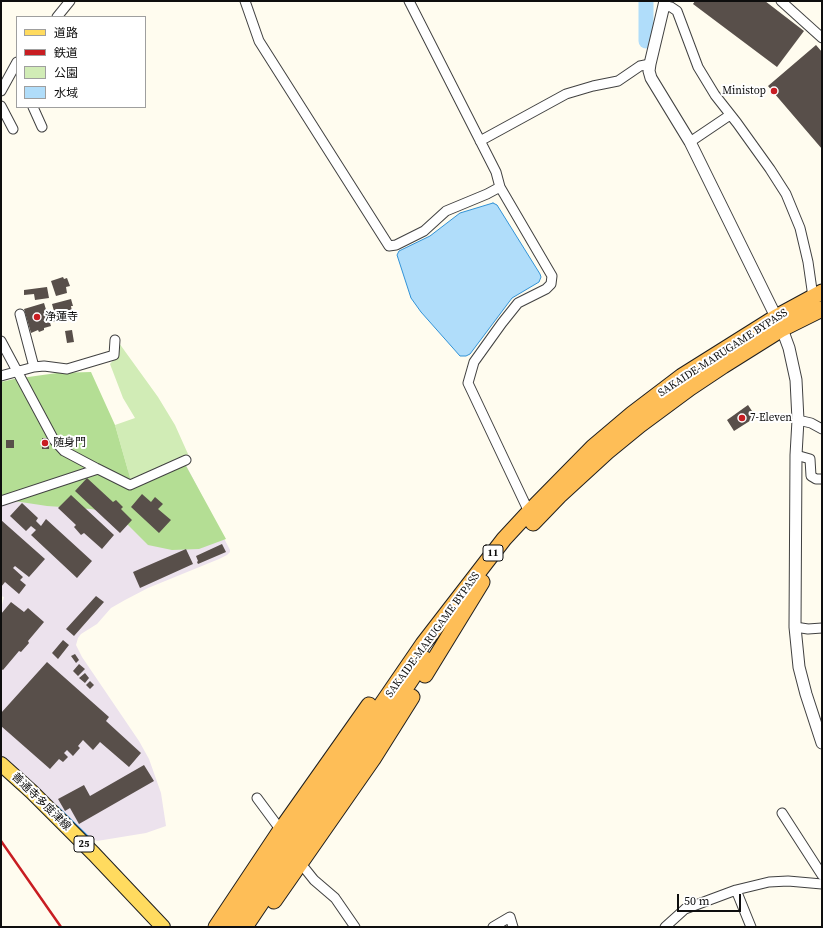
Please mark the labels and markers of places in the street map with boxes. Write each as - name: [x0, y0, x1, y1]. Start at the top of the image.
- place label: Ministop: [722, 84, 766, 98]
- marker: Ministop: [769, 86, 779, 96]
- place label: 浄蓮寺: [45, 310, 78, 324]
- marker: 浄蓮寺: [32, 312, 42, 322]
- place label: 7-Eleven: [750, 411, 792, 425]
- marker: 7-Eleven: [737, 413, 747, 423]
- place label: 随身門: [53, 436, 86, 450]
- marker: 随身門: [40, 438, 50, 448]

